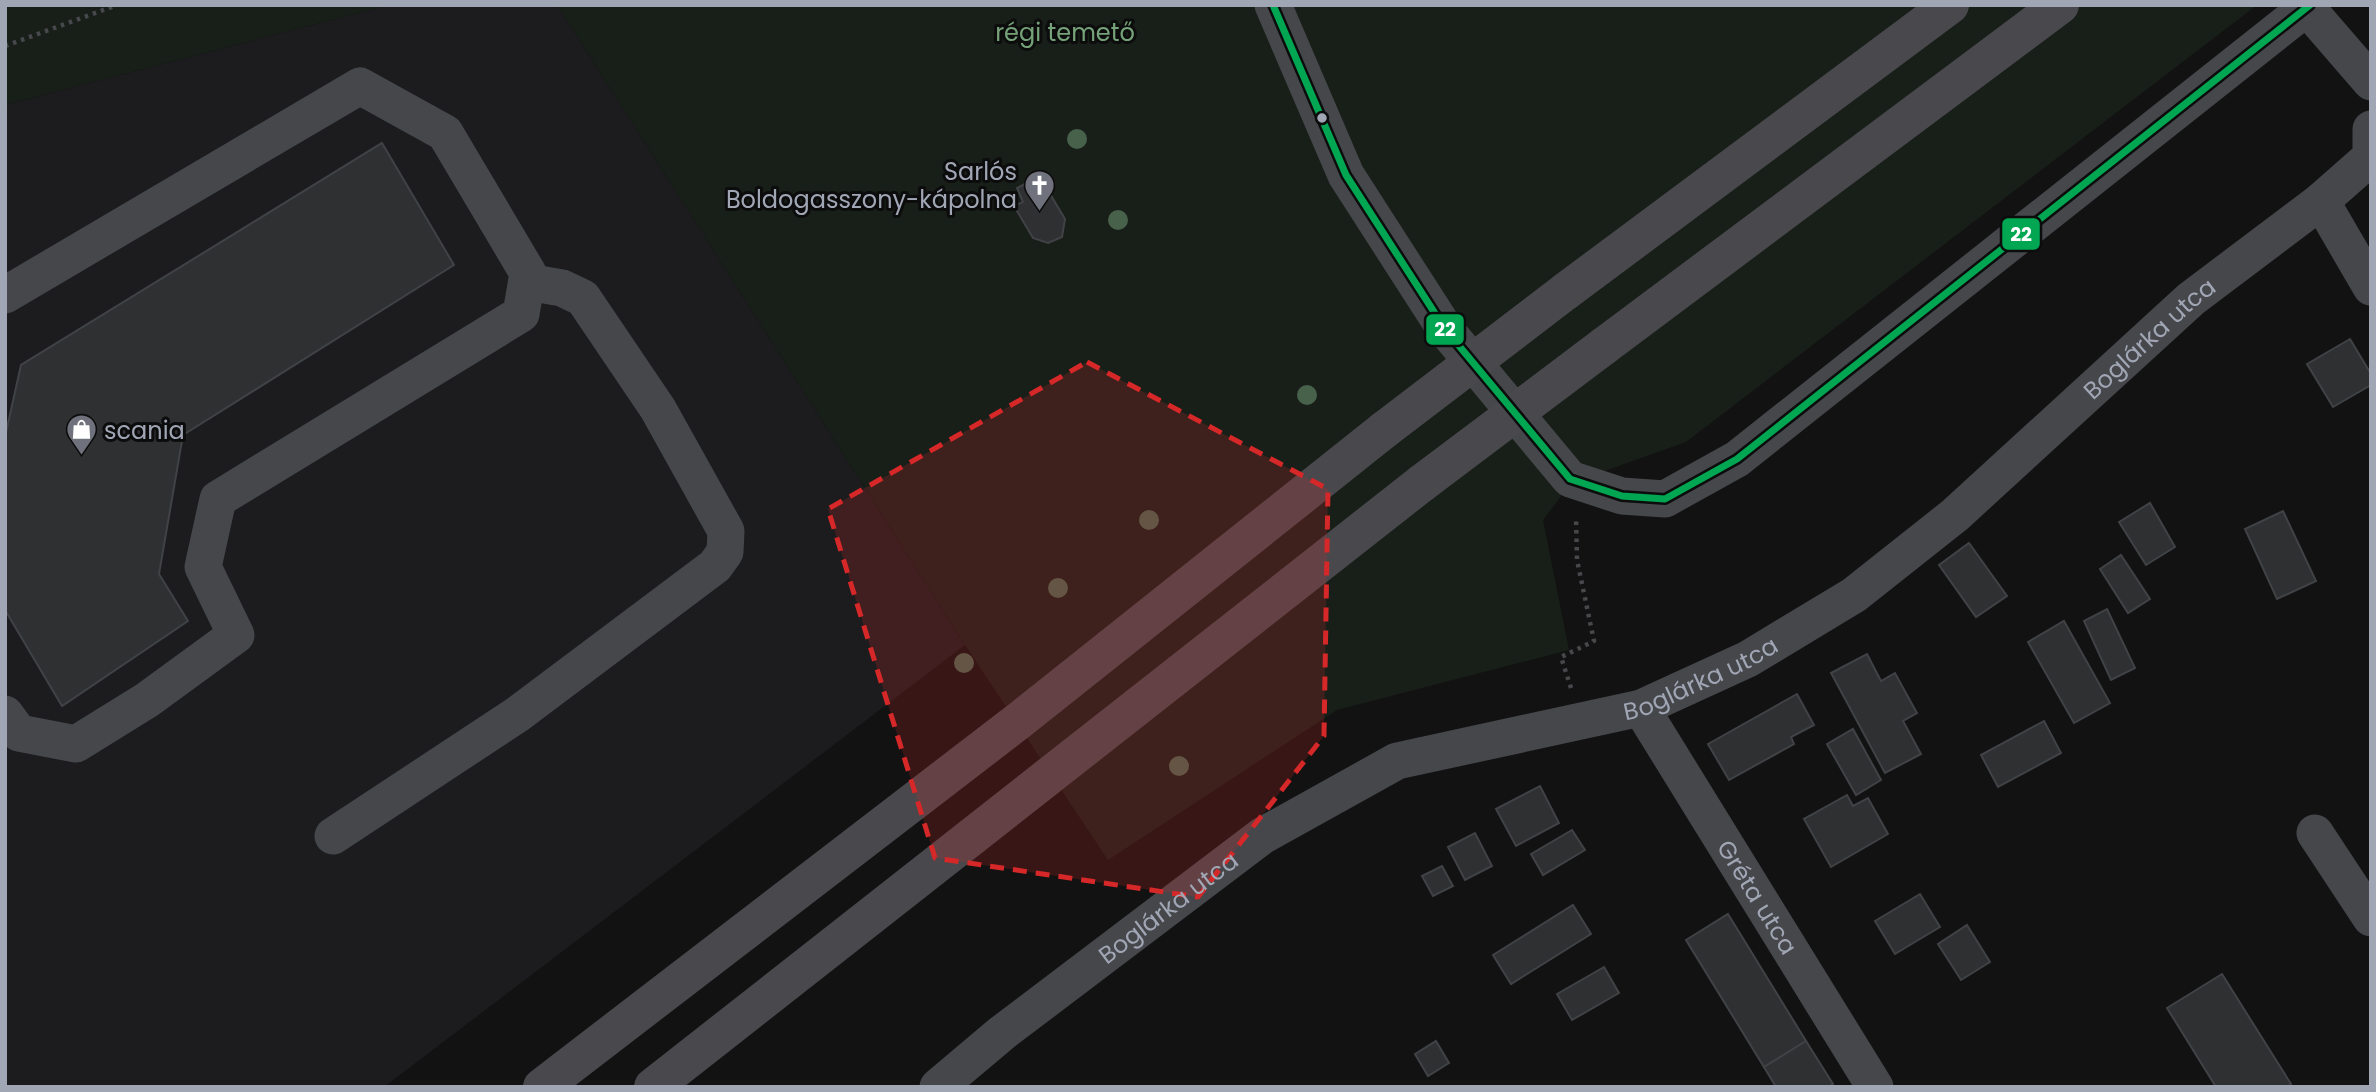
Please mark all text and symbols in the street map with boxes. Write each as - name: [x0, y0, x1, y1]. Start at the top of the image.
- park label: régi temető: [995, 16, 1135, 49]
- unlabelled marker: [1315, 111, 1329, 125]
- place label: Sarlós Boldogasszony-kápolna: [726, 155, 1017, 216]
- church icon: Sarlós Boldogasszony-kápolna: [1023, 168, 1057, 212]
- line badge: 22: [2001, 217, 2041, 251]
- text: 22: [2010, 221, 2032, 248]
- street label: Boglárka utca: [2076, 270, 2222, 406]
- line badge: 22: [1425, 313, 1465, 346]
- text: 22: [1434, 316, 1456, 343]
- shop icon: scania: [64, 413, 98, 457]
- place label: scania: [104, 414, 185, 447]
- street label: Boglárka utca: [1620, 628, 1784, 728]
- street label: Gréta utca: [1710, 833, 1806, 960]
- street label: Boglárka utca: [1091, 844, 1245, 971]

